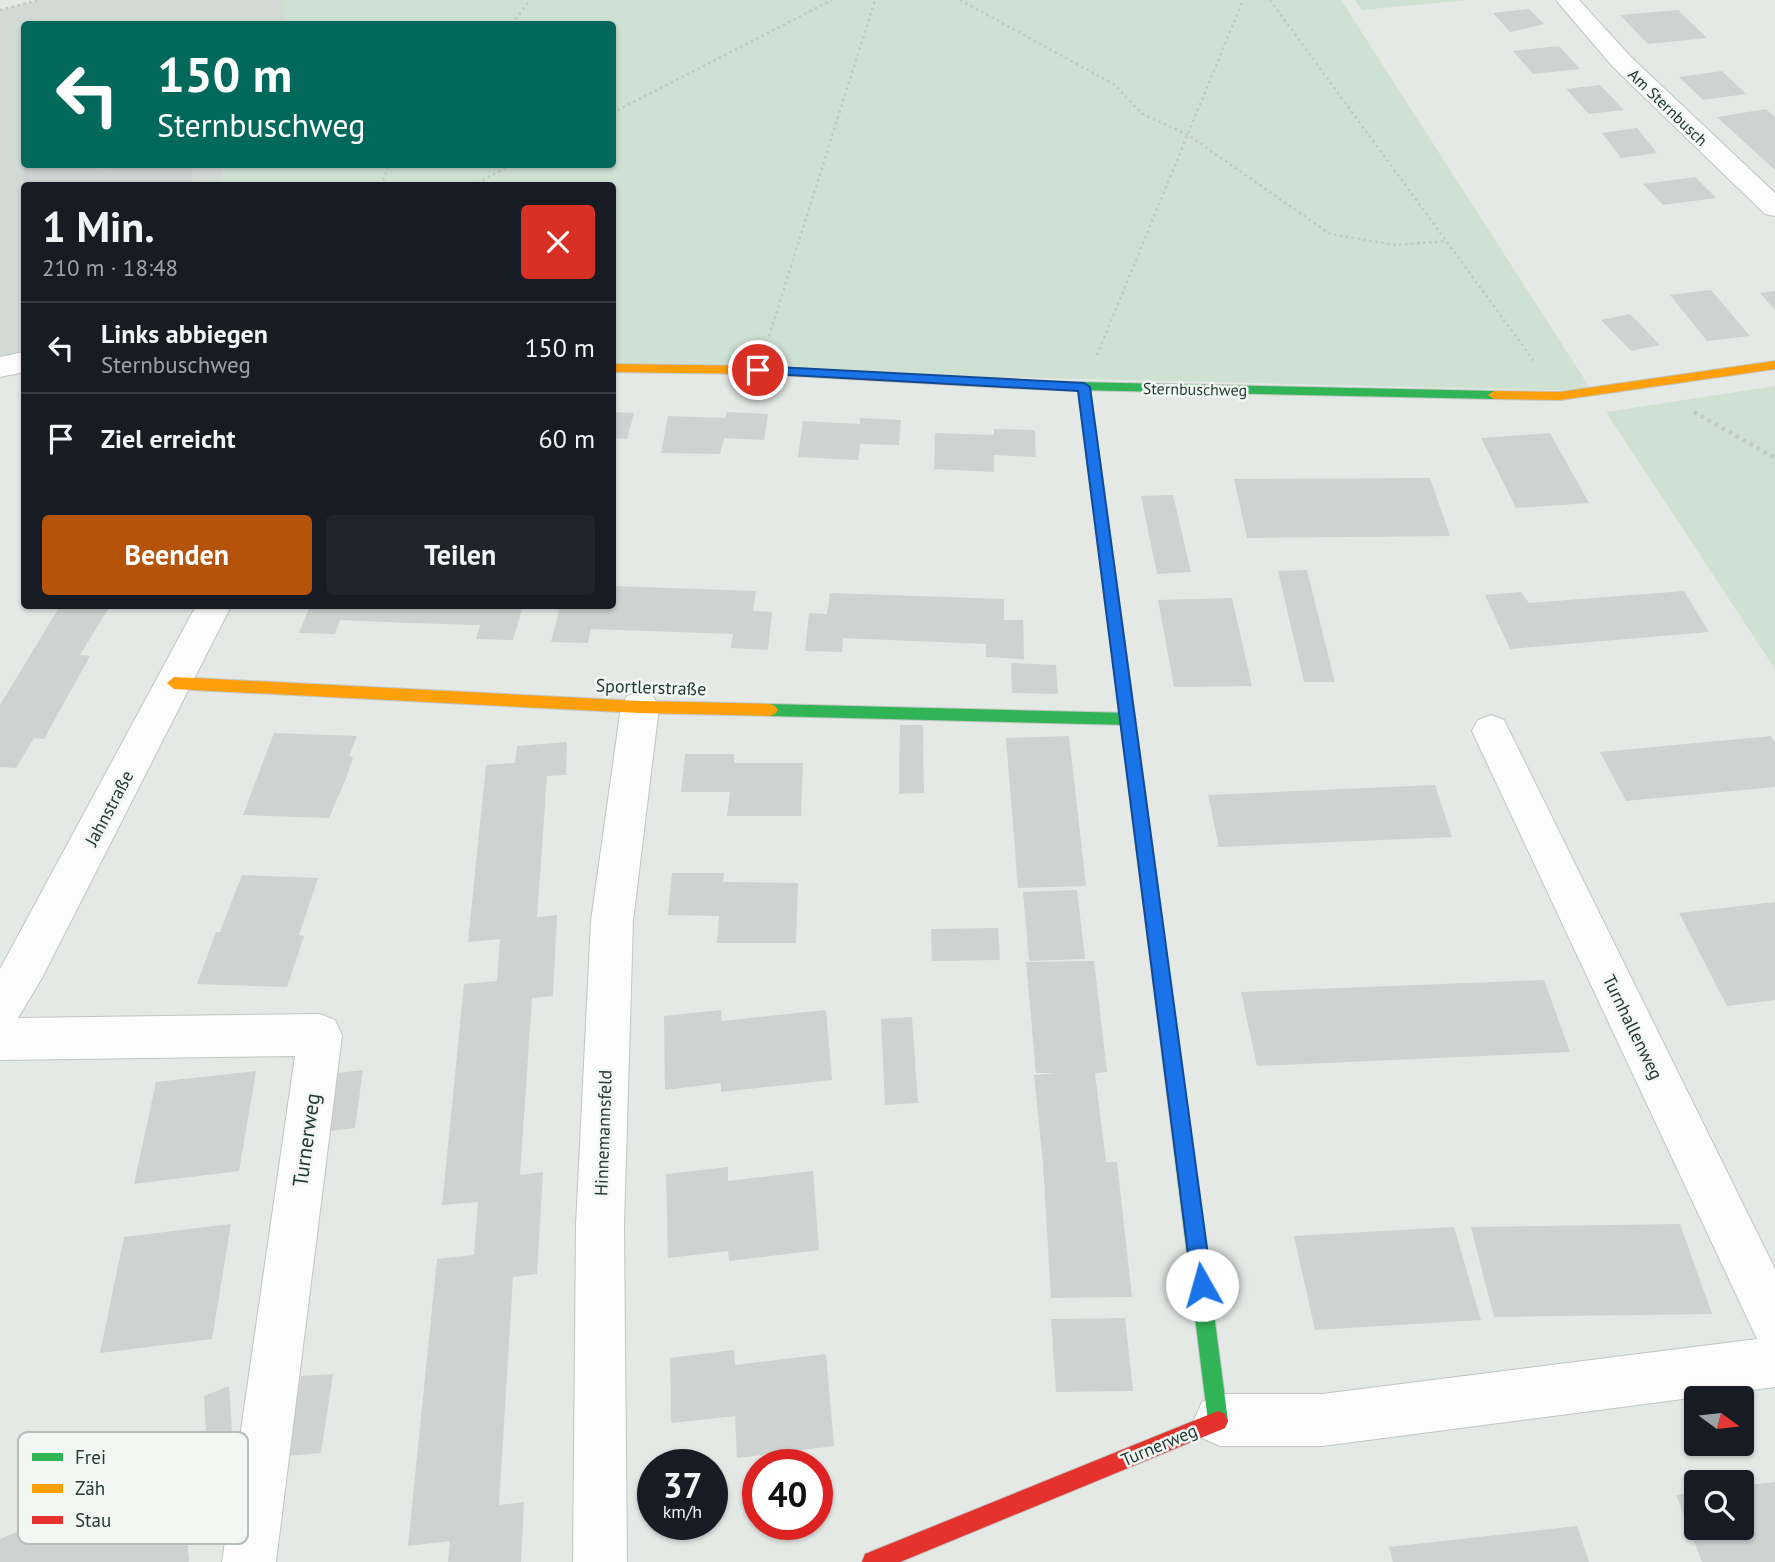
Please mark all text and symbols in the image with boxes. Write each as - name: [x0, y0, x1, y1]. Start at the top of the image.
- text: 150 m: [157, 42, 292, 106]
- icon: left: [42, 49, 133, 140]
- street label: Am Sternbusch: [1624, 64, 1712, 150]
- text: Sternbuschweg: [157, 104, 365, 146]
- text: 1 Min.: [42, 199, 155, 254]
- button: close: [521, 205, 595, 279]
- text: 210 m · 18:48: [42, 253, 178, 282]
- text: Links abbiegen: [101, 317, 268, 350]
- icon: left: [42, 329, 80, 367]
- text: 150 m: [524, 331, 595, 364]
- pin: [728, 340, 788, 400]
- text: Sternbuschweg: [101, 350, 251, 379]
- icon: arrive: [739, 351, 777, 389]
- street label: Sternbuschweg: [1143, 378, 1247, 400]
- icon: arrive: [42, 420, 80, 458]
- text: Ziel erreicht: [101, 422, 236, 455]
- text: 60 m: [539, 422, 595, 455]
- button: Beenden: [42, 515, 312, 595]
- button: Teilen: [326, 515, 595, 595]
- street label: Sportlerstraße: [595, 674, 707, 700]
- street label: Jahnstraße: [79, 766, 138, 851]
- street label: Turnhallenweg: [1598, 971, 1668, 1083]
- street label: Hinnemannsfeld: [589, 1070, 617, 1196]
- street label: Turnerweg: [286, 1092, 326, 1188]
- position arrow: [1165, 1248, 1239, 1322]
- north arrow: [1684, 1386, 1754, 1456]
- map controls: [1684, 1386, 1754, 1540]
- street label: Turnerweg: [1117, 1419, 1201, 1471]
- legend: [18, 1432, 248, 1544]
- text: Frei: [75, 1445, 106, 1469]
- speed limit sign: 40: [742, 1449, 833, 1540]
- text: 37: [663, 1462, 702, 1508]
- button: search: [1684, 1470, 1754, 1540]
- text: Zäh: [75, 1476, 105, 1500]
- text: km/h: [663, 1500, 702, 1523]
- text: Stau: [75, 1508, 111, 1532]

